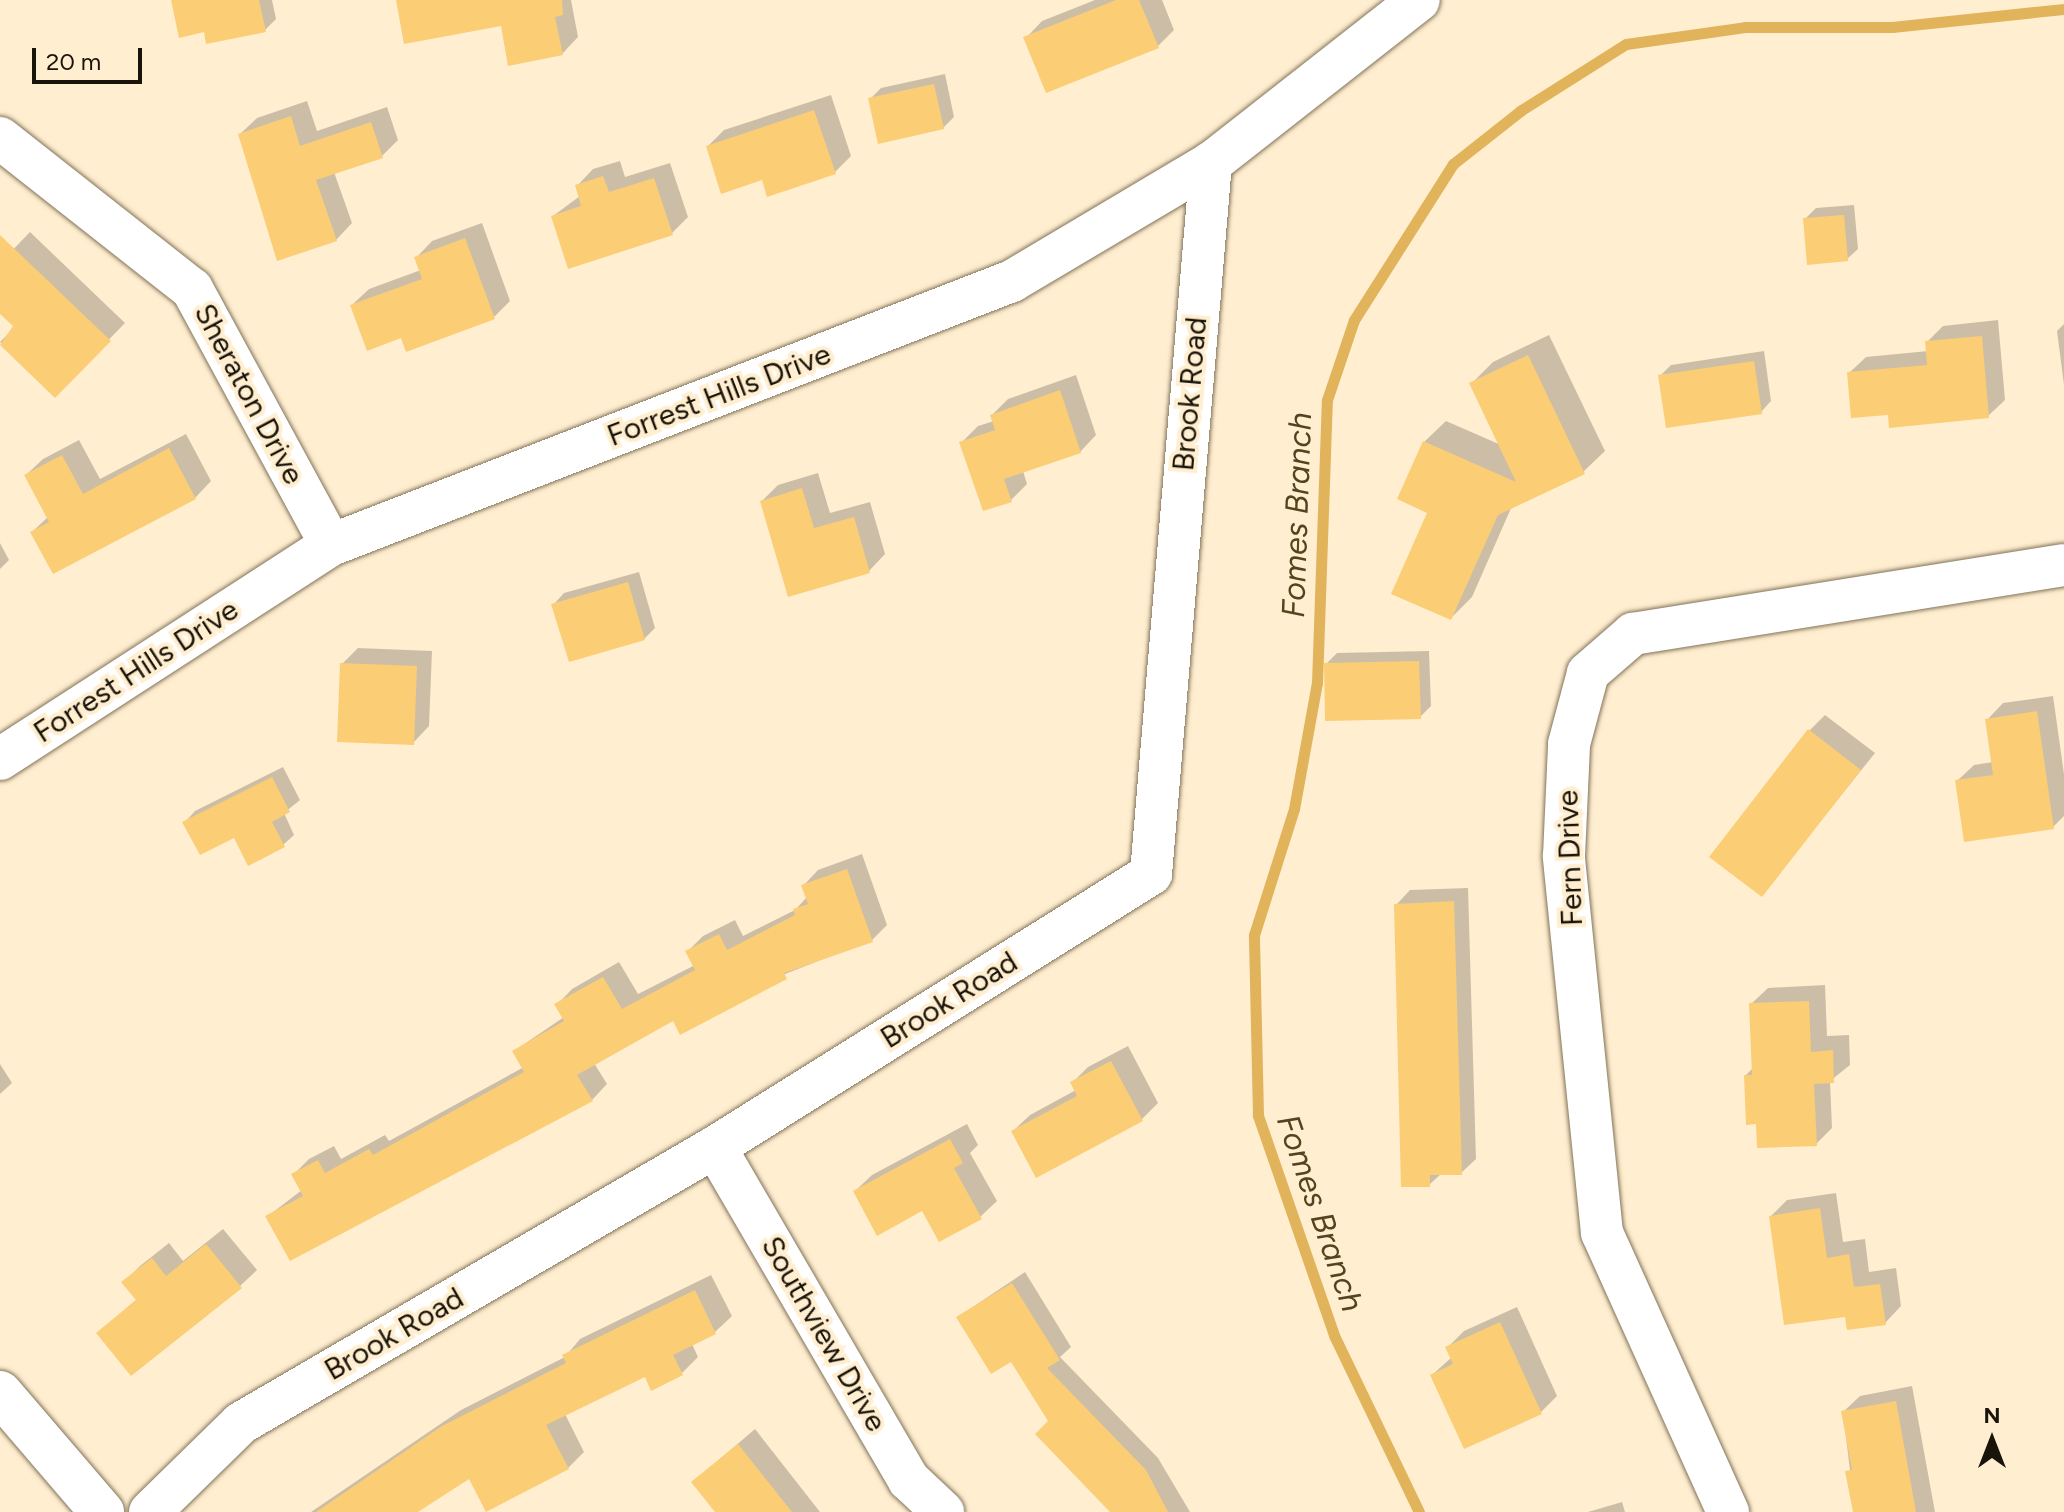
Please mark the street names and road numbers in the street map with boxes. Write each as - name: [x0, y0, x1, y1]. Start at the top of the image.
- street label: Sheraton Drive: [186, 298, 312, 490]
- street label: Brook Road: [1165, 316, 1215, 472]
- street label: Forrest Hills Drive: [602, 336, 836, 454]
- street label: Forrest Hills Drive: [27, 592, 245, 750]
- street label: Fern Drive: [1550, 789, 1590, 927]
- street label: Brook Road: [874, 944, 1024, 1056]
- street label: Southview Drive: [754, 1230, 894, 1438]
- street label: Brook Road: [318, 1280, 470, 1388]

